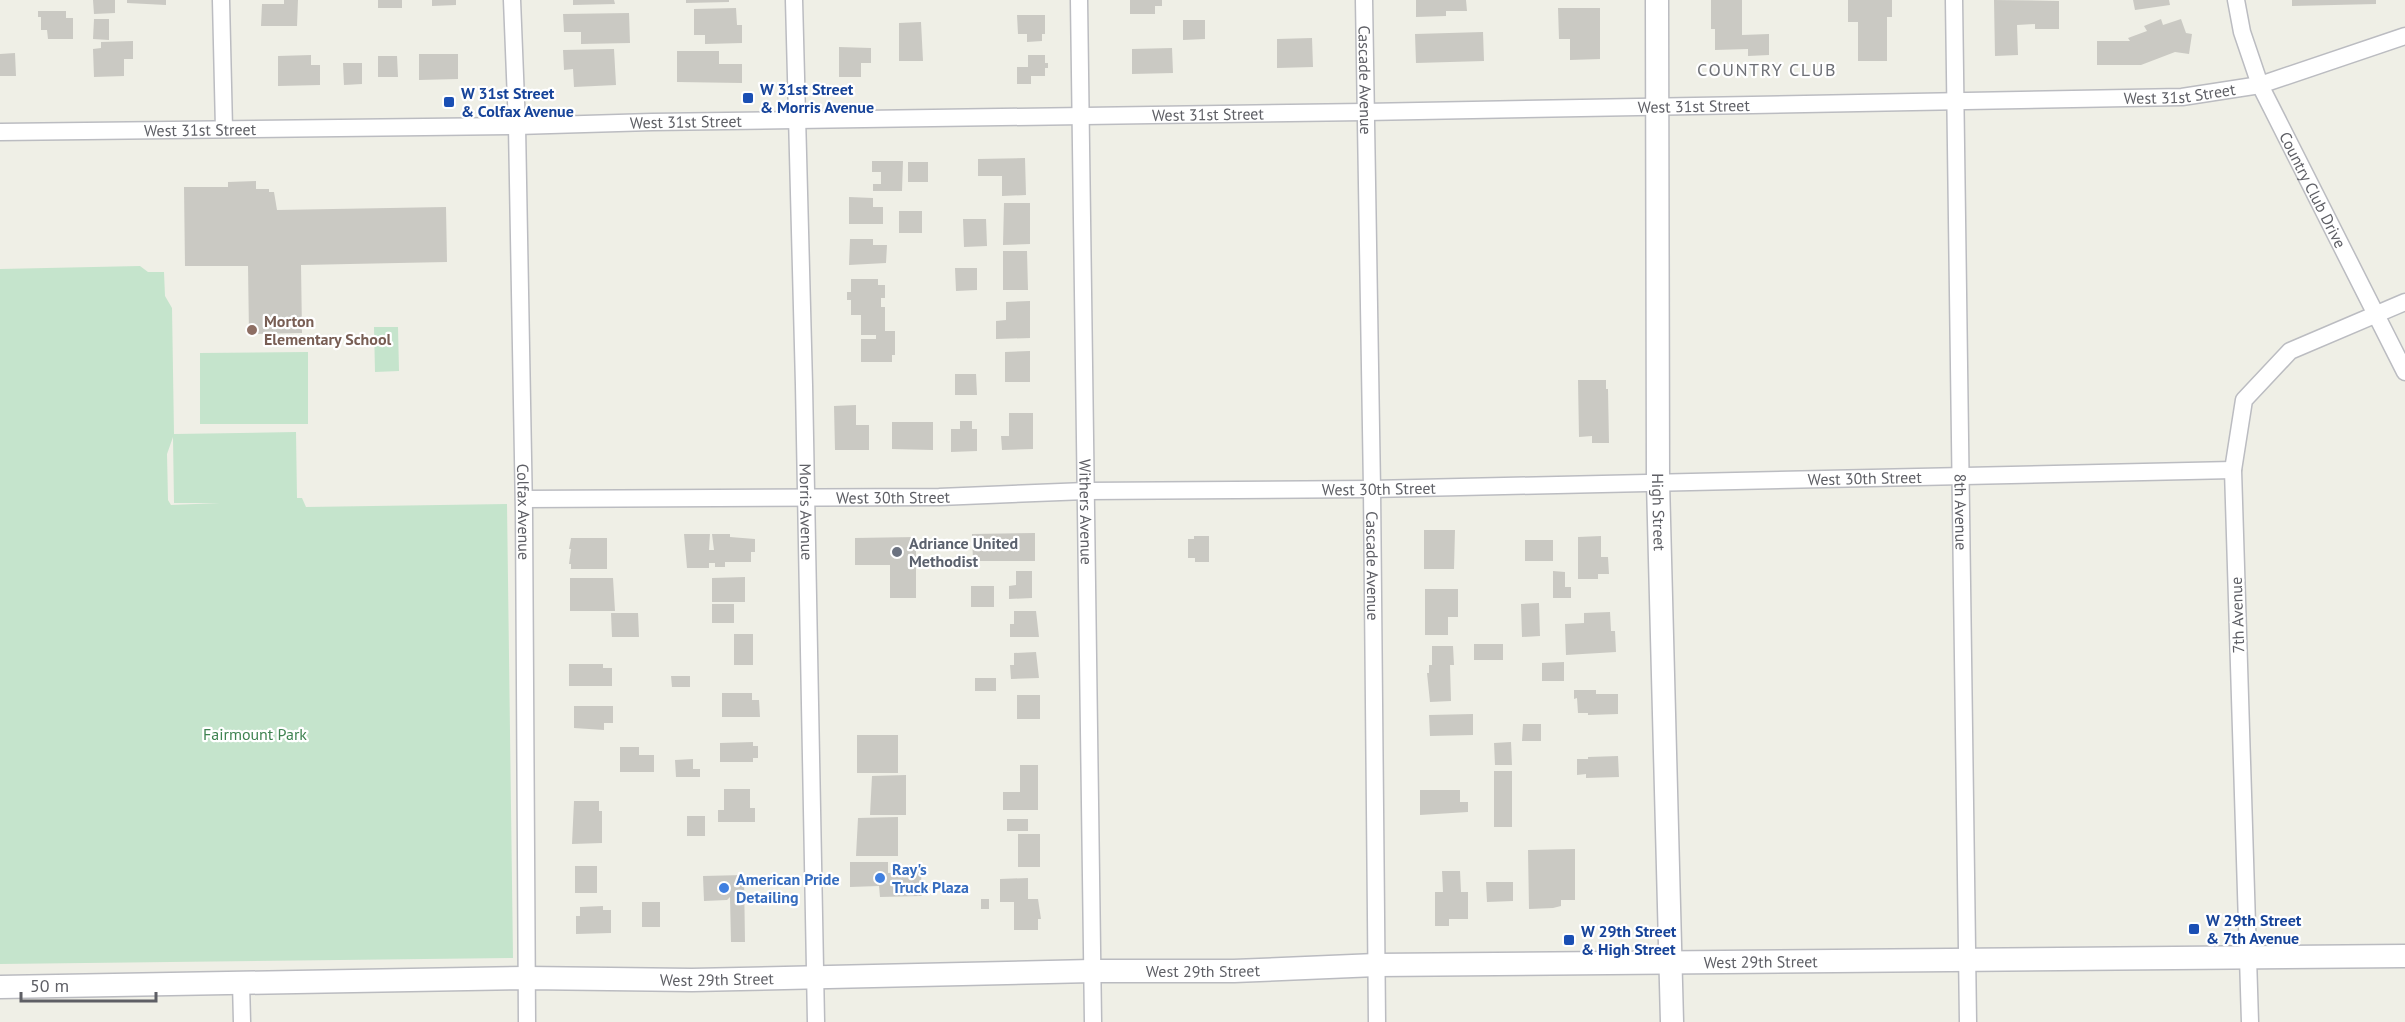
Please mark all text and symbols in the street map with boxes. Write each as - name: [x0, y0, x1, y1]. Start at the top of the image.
- street label: Cascade Avenue: [1354, 25, 1376, 135]
- district label: COUNTRY CLUB: [1697, 58, 1837, 81]
- place label: W 31st Street & Morris Avenue: [760, 79, 874, 117]
- street label: West 31st Street: [2124, 79, 2237, 108]
- place label: W 31st Street & Colfax Avenue: [461, 83, 574, 121]
- marker: W 31st Street & Morris Avenue: [741, 91, 755, 105]
- marker: W 31st Street & Colfax Avenue: [442, 95, 456, 109]
- street label: West 31st Street: [1638, 95, 1751, 117]
- street label: West 31st Street: [1152, 103, 1265, 125]
- street label: West 31st Street: [630, 111, 743, 133]
- street label: West 31st Street: [144, 119, 257, 140]
- street label: Country Club Drive: [2275, 128, 2351, 251]
- place label: Morton Elementary School: [264, 311, 391, 349]
- marker: Morton Elementary School: [245, 323, 259, 337]
- street label: Withers Avenue: [1075, 459, 1097, 565]
- street label: Colfax Avenue: [513, 463, 534, 560]
- street label: Morris Avenue: [795, 463, 817, 561]
- street label: West 30th Street: [1808, 467, 1923, 489]
- street label: High Street: [1648, 473, 1670, 552]
- street label: 8th Avenue: [1950, 473, 1972, 550]
- street label: West 30th Street: [1322, 478, 1437, 499]
- street label: West 30th Street: [836, 487, 951, 507]
- street label: Cascade Avenue: [1362, 511, 1383, 621]
- place label: Adriance United Methodist: [909, 533, 1018, 571]
- marker: Adriance United Methodist: [890, 545, 904, 559]
- street label: 7th Avenue: [2226, 577, 2248, 653]
- park label: Fairmount Park: [203, 724, 307, 744]
- place label: Ray's Truck Plaza: [892, 859, 969, 897]
- place label: American Pride Detailing: [736, 869, 840, 907]
- marker: Ray's Truck Plaza: [873, 871, 887, 885]
- marker: American Pride Detailing: [717, 881, 731, 895]
- place label: W 29th Street & 7th Avenue: [2206, 910, 2302, 948]
- place label: W 29th Street & High Street: [1581, 921, 1677, 959]
- marker: W 29th Street & 7th Avenue: [2187, 922, 2201, 936]
- marker: W 29th Street & High Street: [1562, 933, 1576, 947]
- street label: West 29th Street: [1704, 951, 1818, 972]
- street label: West 29th Street: [1146, 960, 1261, 981]
- scale bar: [21, 965, 156, 1003]
- street label: West 29th Street: [660, 968, 775, 990]
- text: 50 m: [30, 974, 69, 997]

